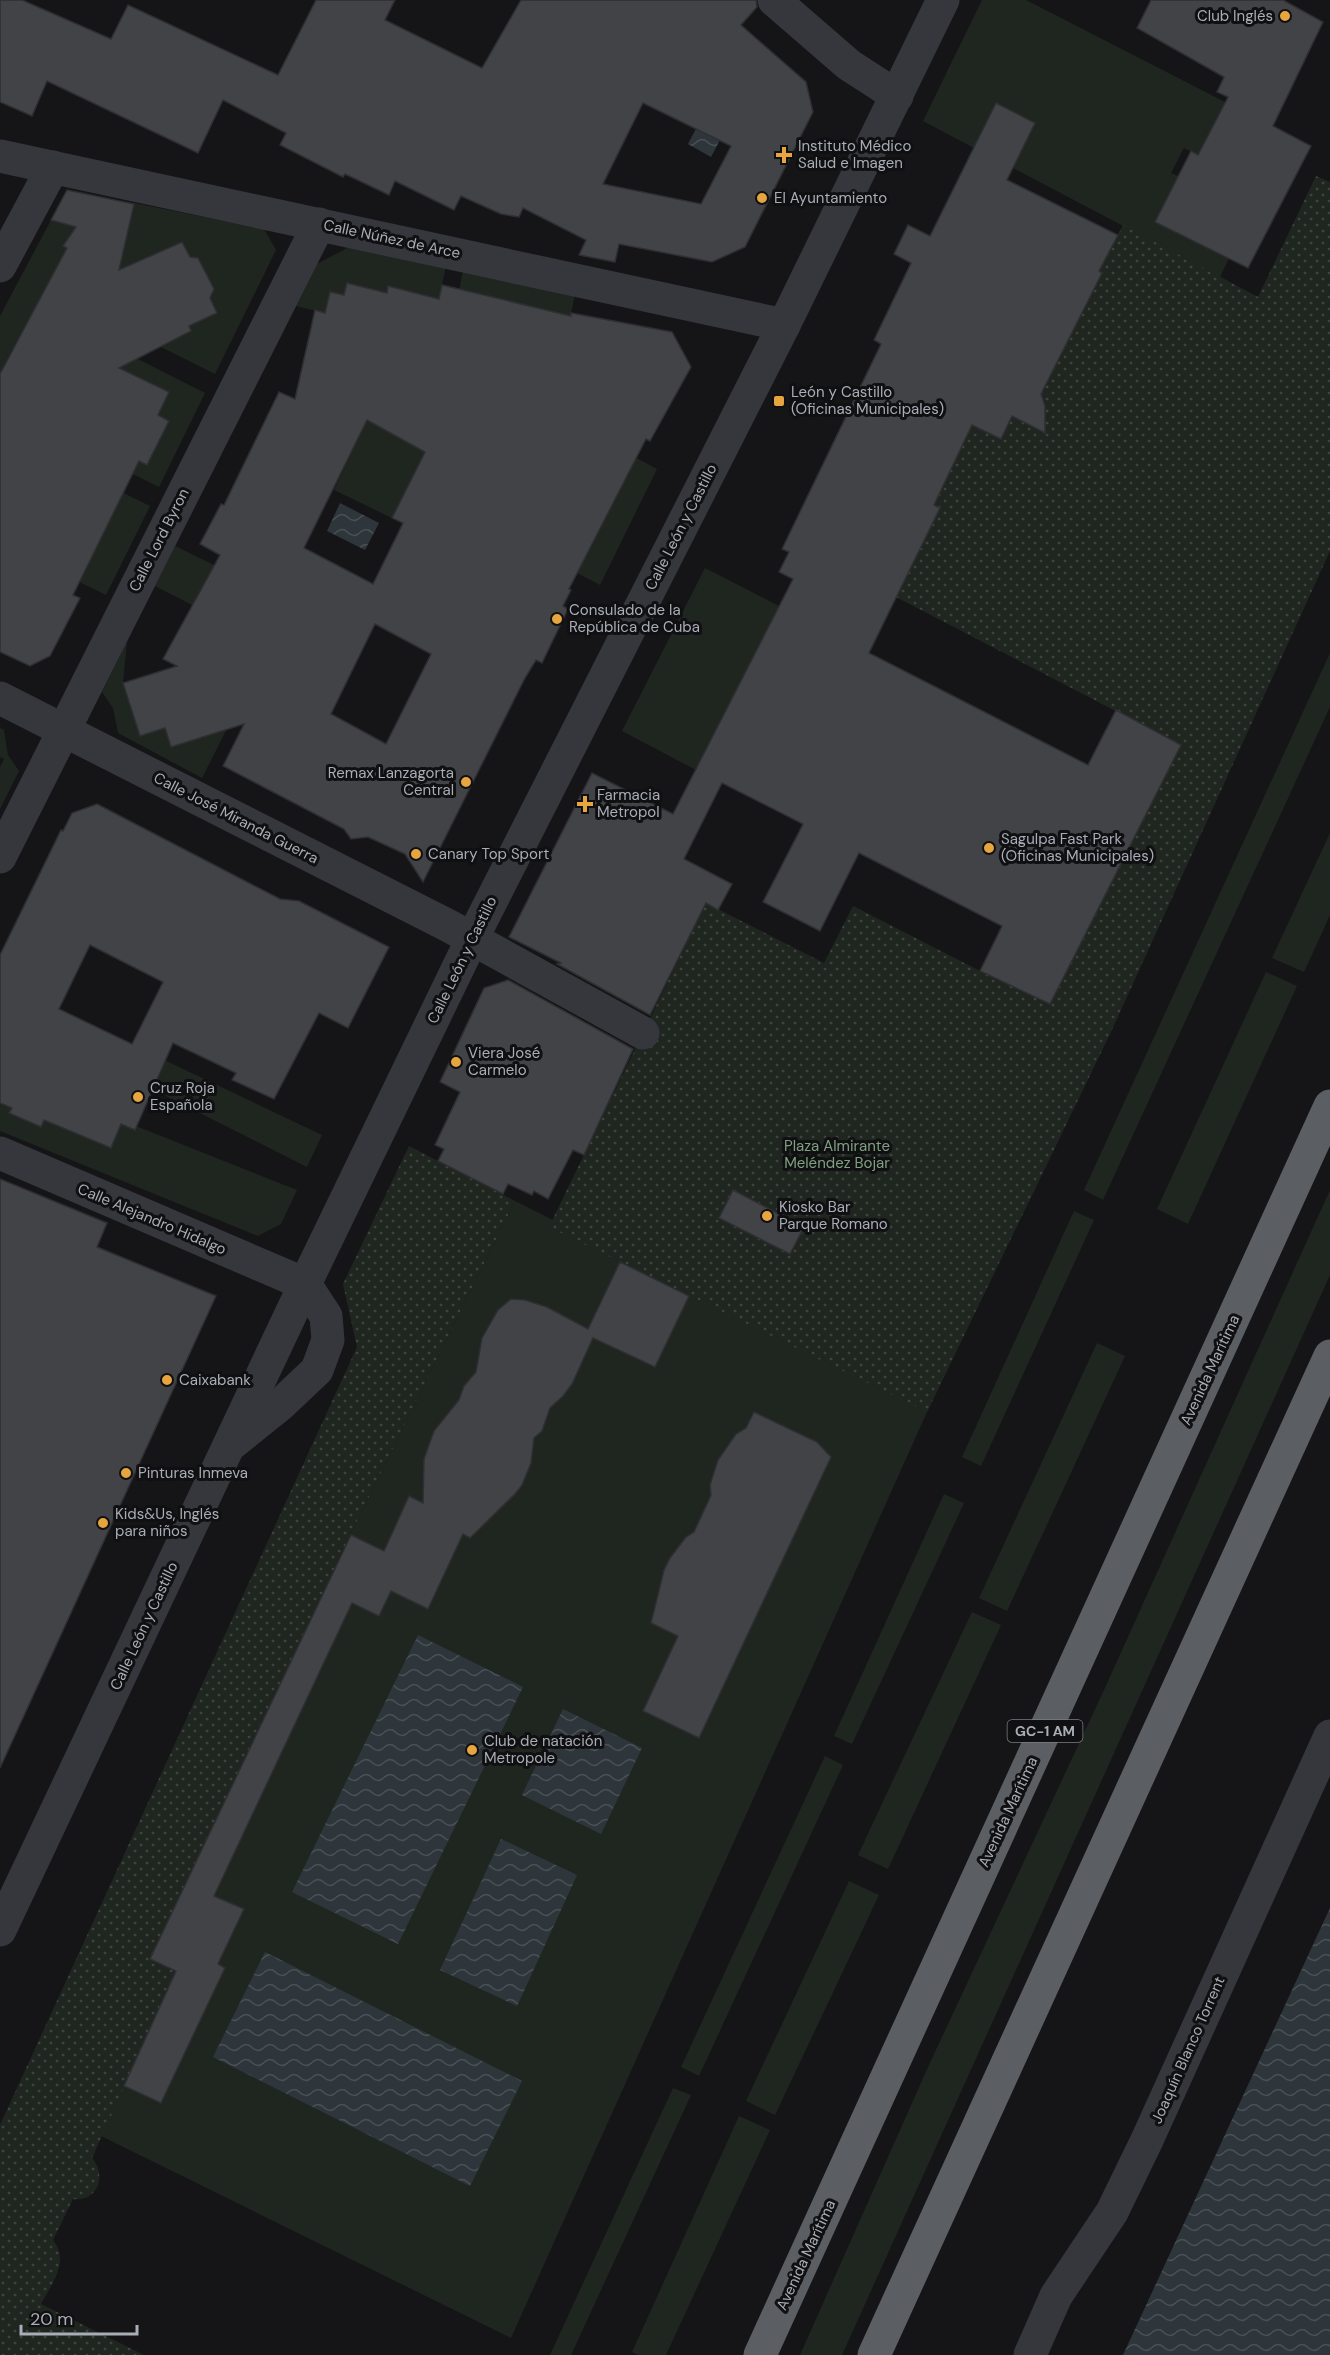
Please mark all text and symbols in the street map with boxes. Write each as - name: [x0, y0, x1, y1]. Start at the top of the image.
- place label: Club Inglés: [1197, 6, 1273, 26]
- marker: Club Inglés: [1278, 9, 1292, 23]
- place label: Instituto Médico Salud e Imagen: [798, 136, 912, 173]
- marker: Instituto Médico Salud e Imagen: [775, 146, 793, 164]
- place label: El Ayuntamiento: [774, 188, 887, 208]
- marker: El Ayuntamiento: [755, 191, 769, 205]
- street label: Calle Núñez de Arce: [322, 215, 462, 263]
- place label: León y Castillo (Oficinas Municipales): [791, 382, 944, 419]
- marker: León y Castillo (Oficinas Municipales): [772, 394, 786, 408]
- street label: Calle León y Castillo: [640, 460, 722, 594]
- street label: Calle Lord Byron: [124, 485, 194, 595]
- place label: Consulado de la República de Cuba: [569, 600, 700, 637]
- marker: Consulado de la República de Cuba: [550, 612, 564, 626]
- place label: Remax Lanzagorta Central: [328, 763, 454, 800]
- street label: Calle José Miranda Guerra: [150, 768, 322, 868]
- marker: Remax Lanzagorta Central: [459, 775, 473, 789]
- place label: Farmacia Metropol: [597, 785, 660, 822]
- marker: Farmacia Metropol: [578, 797, 592, 811]
- place label: Sagulpa Fast Park (Oficinas Municipales): [1001, 829, 1154, 866]
- marker: Sagulpa Fast Park (Oficinas Municipales): [982, 841, 996, 855]
- place label: Canary Top Sport: [428, 844, 549, 864]
- marker: Canary Top Sport: [409, 847, 423, 861]
- street label: Calle León y Castillo: [422, 893, 502, 1027]
- place label: Viera José Carmelo: [468, 1043, 540, 1080]
- marker: Viera José Carmelo: [449, 1055, 463, 1069]
- place label: Cruz Roja Española: [150, 1078, 215, 1115]
- marker: Cruz Roja Española: [131, 1090, 145, 1104]
- park label: Plaza Almirante Meléndez Bojar: [784, 1136, 890, 1173]
- street label: Calle Alejandro Hidalgo: [75, 1179, 229, 1259]
- place label: Kiosko Bar Parque Romano: [779, 1197, 888, 1234]
- marker: Kiosko Bar Parque Romano: [760, 1209, 774, 1223]
- street label: Avenida Marítima: [1176, 1312, 1244, 1428]
- place label: Caixabank: [179, 1370, 251, 1390]
- marker: Caixabank: [160, 1373, 174, 1387]
- place label: Pinturas Inmeva: [138, 1463, 248, 1483]
- marker: Pinturas Inmeva: [119, 1466, 133, 1480]
- place label: Kids&Us, Inglés para niños: [115, 1504, 219, 1541]
- marker: Kids&Us, Inglés para niños: [96, 1516, 110, 1530]
- street label: Calle León y Castillo: [106, 1559, 183, 1693]
- road number: GC-1 AM: [1008, 1720, 1082, 1742]
- place label: Club de natación Metropole: [484, 1731, 602, 1768]
- marker: Club de natación Metropole: [465, 1743, 479, 1757]
- street label: Avenida Marítima: [974, 1754, 1042, 1870]
- street label: Joaquín Blanco Torrent: [1147, 1973, 1230, 2127]
- street label: Avenida Marítima: [772, 2197, 840, 2313]
- scale bar: [21, 2298, 136, 2336]
- text: 20 m: [30, 2307, 73, 2331]

